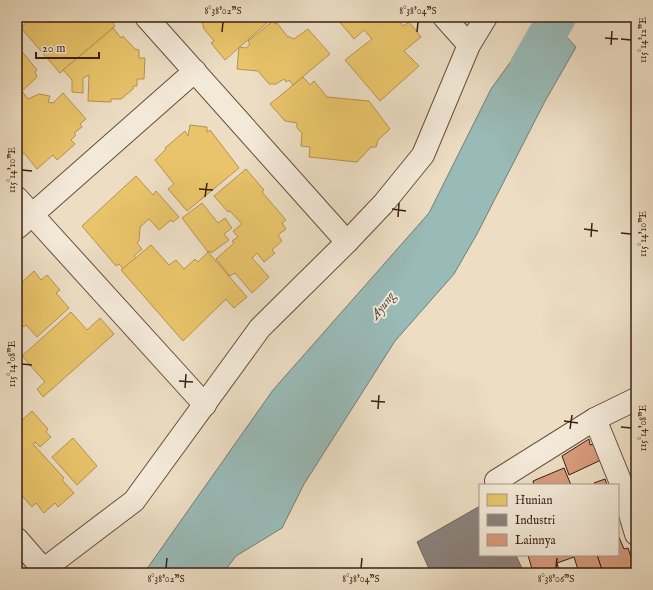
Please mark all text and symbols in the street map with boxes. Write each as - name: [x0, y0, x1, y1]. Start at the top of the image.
- text: 8°38'02"S: [204, 5, 242, 18]
- text: 8°38'04"S: [399, 5, 437, 18]
- text: 115°14'12"E: [637, 17, 650, 63]
- scale bar: [36, 34, 99, 60]
- text: 20 m: [42, 41, 65, 56]
- text: 115°14'10"E: [6, 147, 19, 193]
- text: 115°14'10"E: [637, 211, 650, 257]
- water label: Ayung: [366, 288, 400, 326]
- text: 115°14'08"E: [6, 341, 19, 387]
- text: 115°14'08"E: [637, 405, 650, 451]
- legend: [479, 484, 619, 556]
- text: Hunian: [515, 493, 553, 508]
- text: Industri: [515, 513, 555, 528]
- text: Lainnya: [515, 533, 556, 548]
- text: 8°38'02"S: [147, 573, 185, 586]
- text: 8°38'04"S: [342, 573, 380, 586]
- text: 8°38'06"S: [538, 573, 574, 586]

